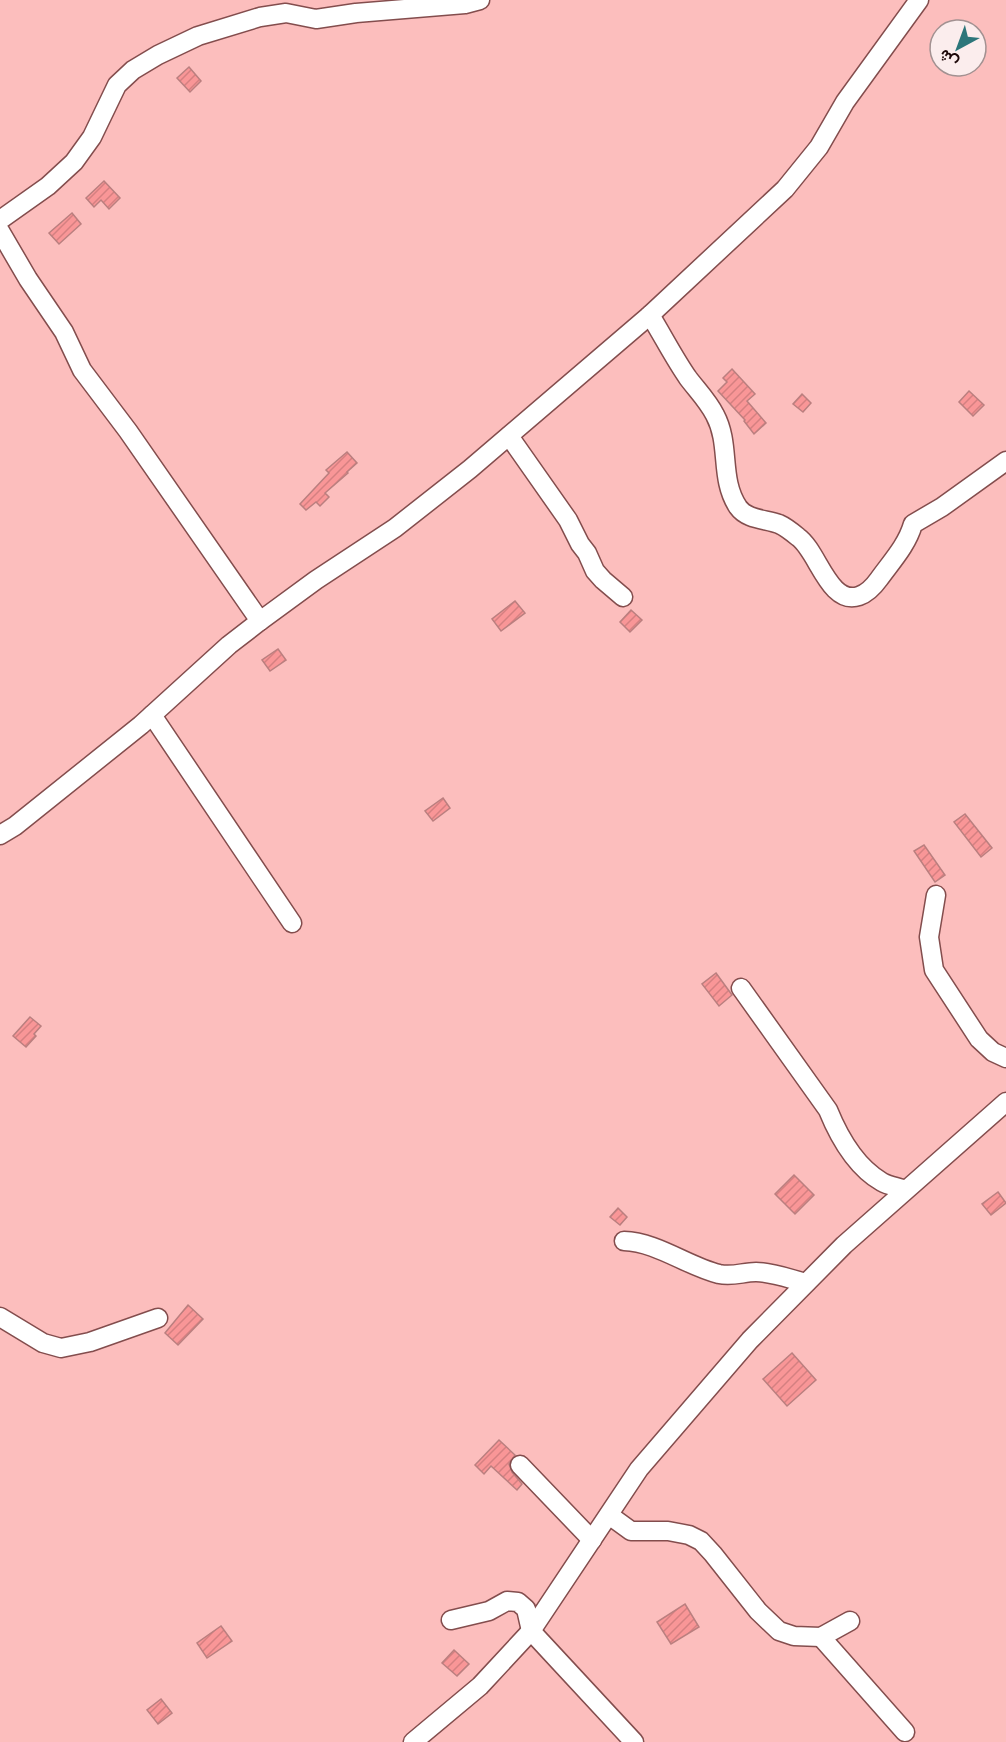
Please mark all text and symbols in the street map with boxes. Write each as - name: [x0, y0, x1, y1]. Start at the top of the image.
- north arrow: [928, 18, 988, 78]
- text: ش: [934, 45, 963, 74]

